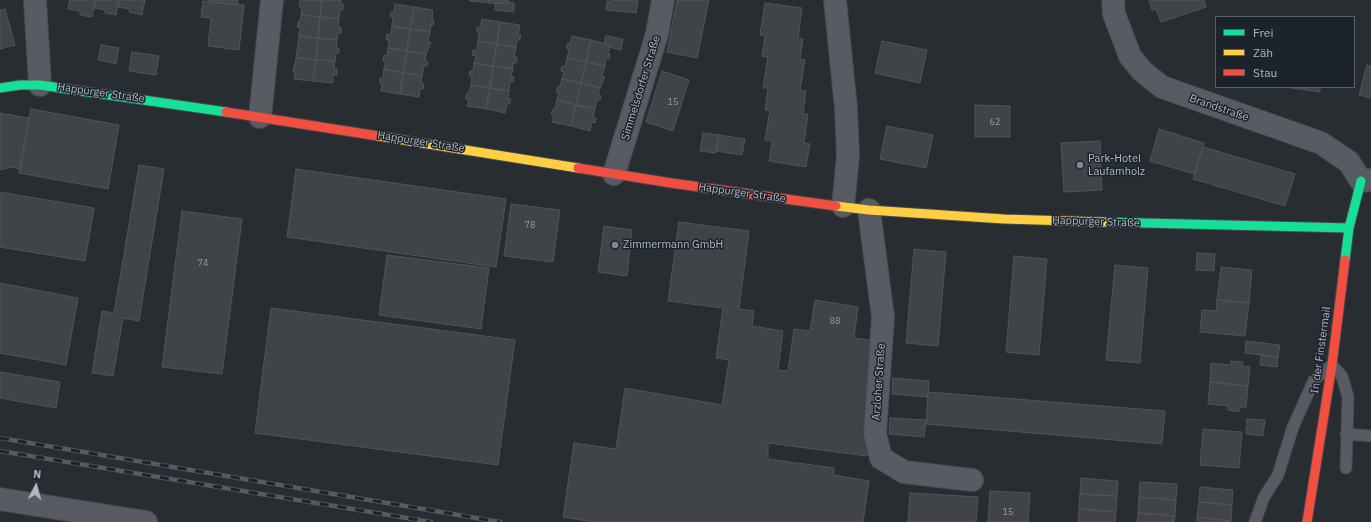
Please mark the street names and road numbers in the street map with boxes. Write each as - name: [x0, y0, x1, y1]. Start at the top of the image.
- street label: Simmelsdorfer Straße: [619, 34, 663, 142]
- street label: Happurger Straße: [56, 80, 146, 106]
- street label: Brandstraße: [1188, 92, 1250, 124]
- street label: Happurger Straße: [376, 129, 466, 155]
- street label: Happurger Straße: [697, 180, 787, 206]
- street label: Happurger Straße: [1052, 214, 1140, 230]
- street label: In der Finstermail: [1308, 306, 1334, 394]
- street label: Arzloher Straße: [870, 343, 888, 421]

